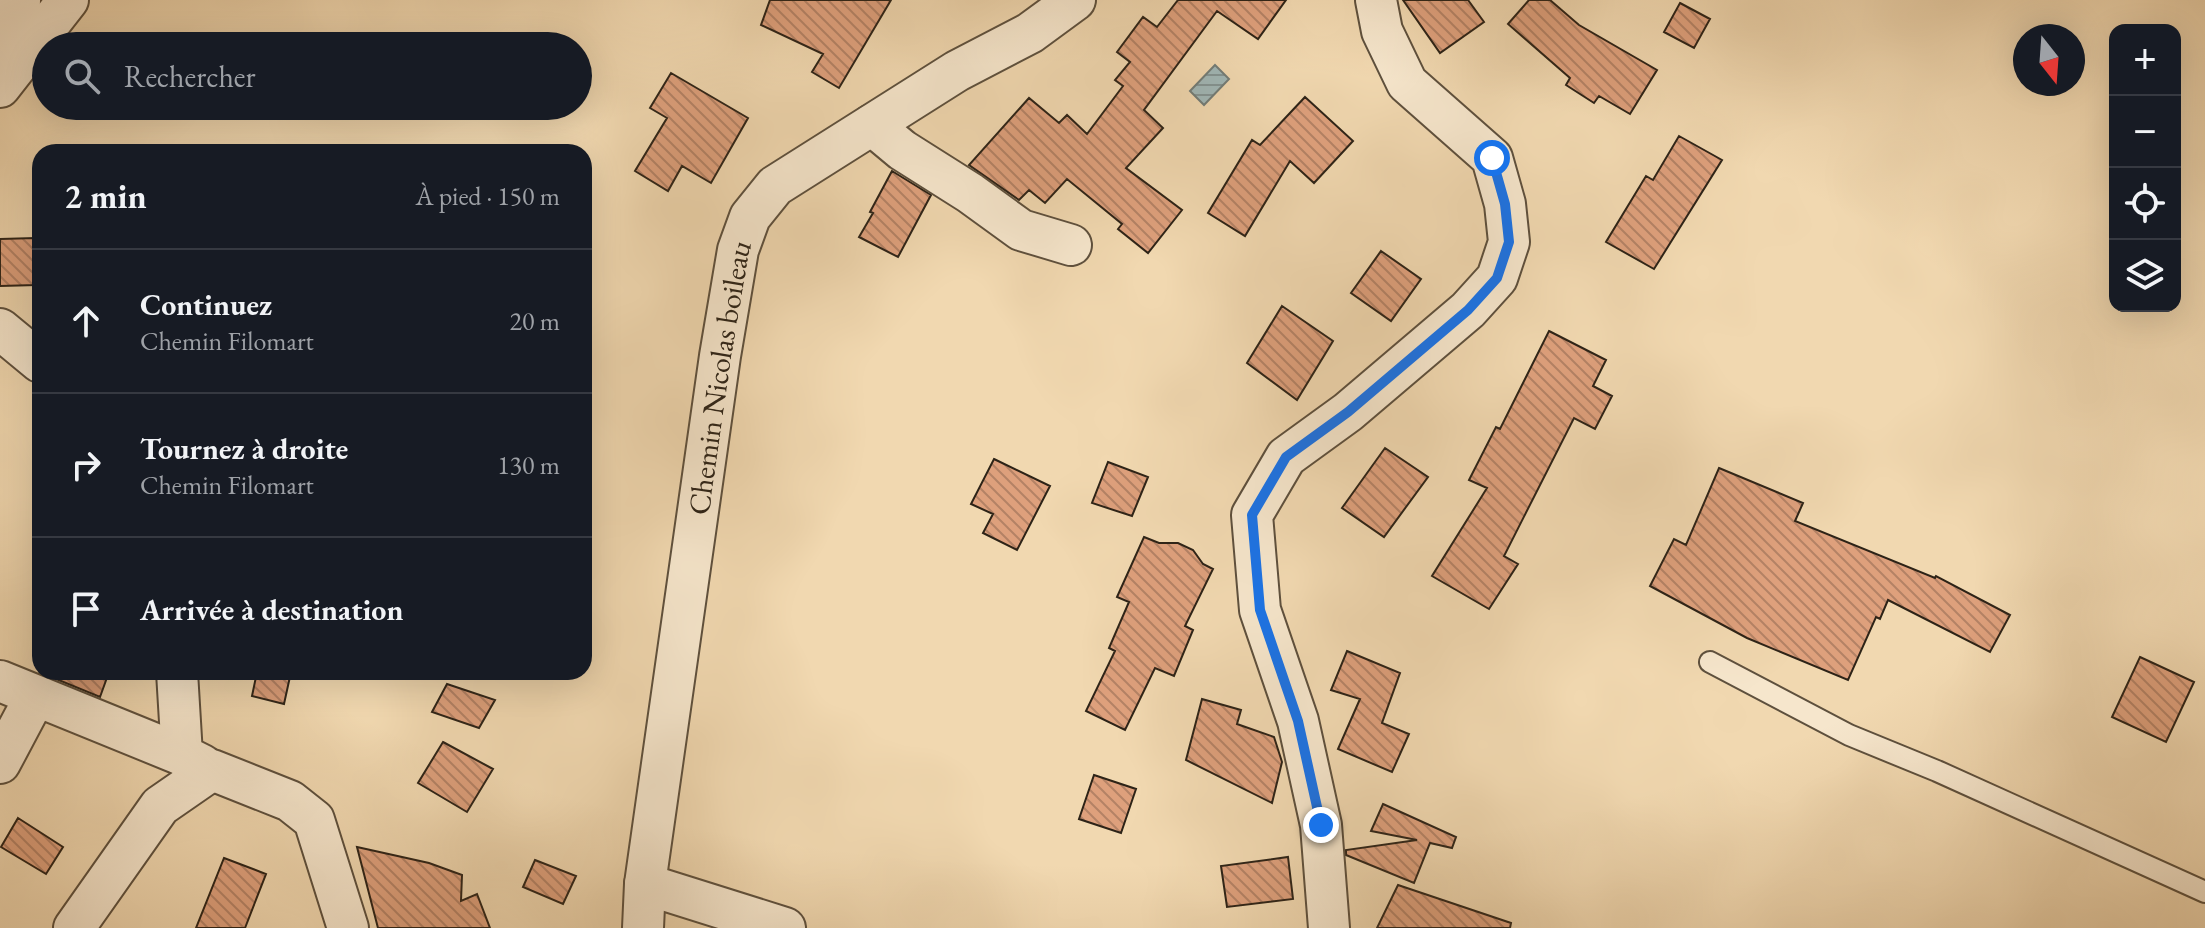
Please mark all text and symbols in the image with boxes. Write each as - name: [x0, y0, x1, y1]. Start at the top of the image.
- north arrow: [2013, 24, 2085, 96]
- map controls: [2109, 24, 2181, 312]
- button: +: [2109, 24, 2181, 96]
- search box: [32, 32, 592, 120]
- icon: search: [60, 54, 104, 98]
- text: Rechercher: [124, 57, 256, 96]
- button: −: [2109, 96, 2181, 168]
- route start: [1474, 140, 1510, 176]
- button: locate: [2109, 168, 2181, 240]
- text: 2 min: [64, 174, 147, 218]
- text: À pied · 150 m: [415, 179, 560, 213]
- street label: Chemin Nicolas boileau: [678, 234, 760, 517]
- button: layers: [2109, 240, 2181, 312]
- text: Continuez: [140, 285, 272, 324]
- icon: ahead: [64, 299, 108, 343]
- text: 20 m: [510, 304, 560, 338]
- text: Chemin Filomart: [140, 324, 314, 358]
- text: Tournez à droite: [140, 429, 348, 468]
- icon: right: [64, 443, 108, 487]
- text: 130 m: [497, 448, 560, 482]
- text: Chemin Filomart: [140, 468, 314, 502]
- icon: arrive: [64, 587, 108, 631]
- text: Arrivée à destination: [140, 590, 403, 629]
- route end: [1303, 807, 1339, 843]

